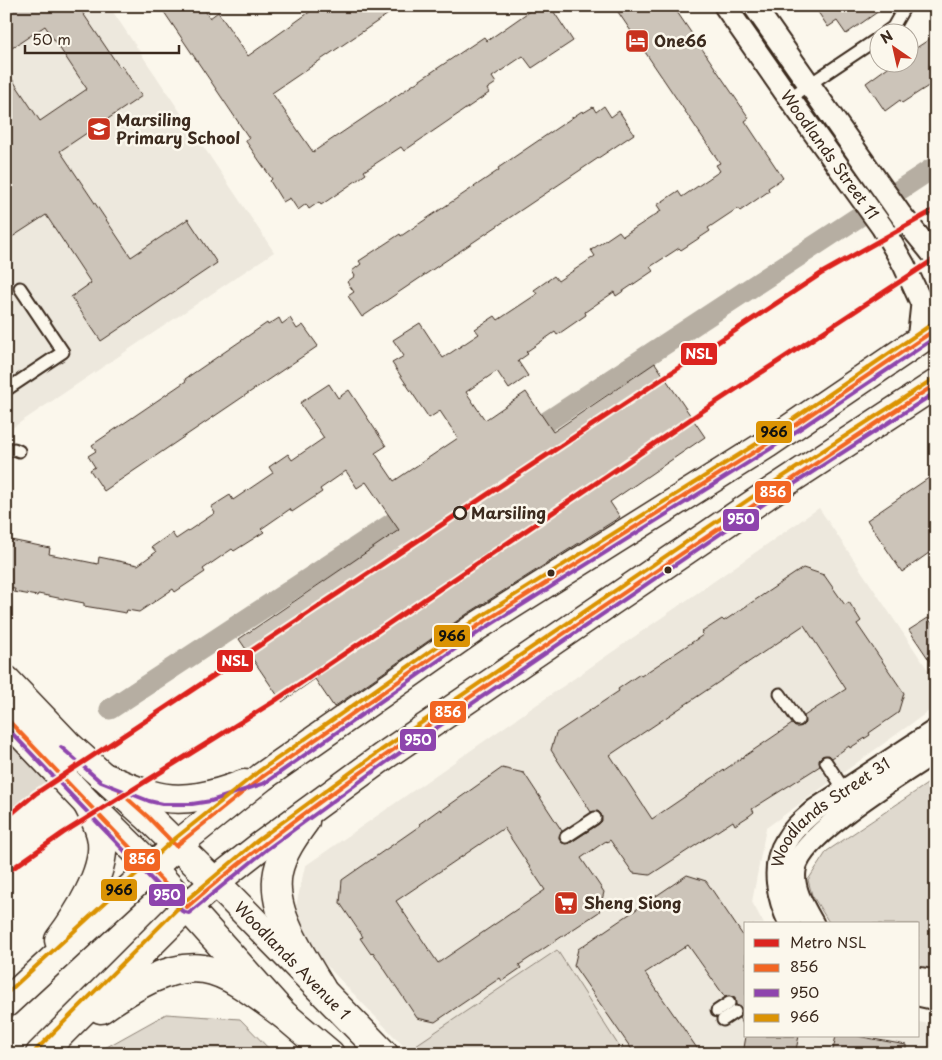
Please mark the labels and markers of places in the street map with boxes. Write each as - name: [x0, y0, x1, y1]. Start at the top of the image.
- hotel icon: One66: [624, 28, 650, 54]
- place label: One66: [654, 28, 707, 52]
- place label: Marsiling Primary School: [116, 107, 240, 149]
- school or university icon: Marsiling Primary School: [86, 116, 112, 142]
- place label: Marsiling: [471, 500, 546, 524]
- marker: Marsiling: [453, 506, 467, 520]
- unlabelled marker: [663, 565, 673, 575]
- unlabelled marker: [546, 568, 556, 578]
- supermarket icon: Sheng Siong: [553, 890, 579, 916]
- place label: Sheng Siong: [584, 890, 682, 914]

